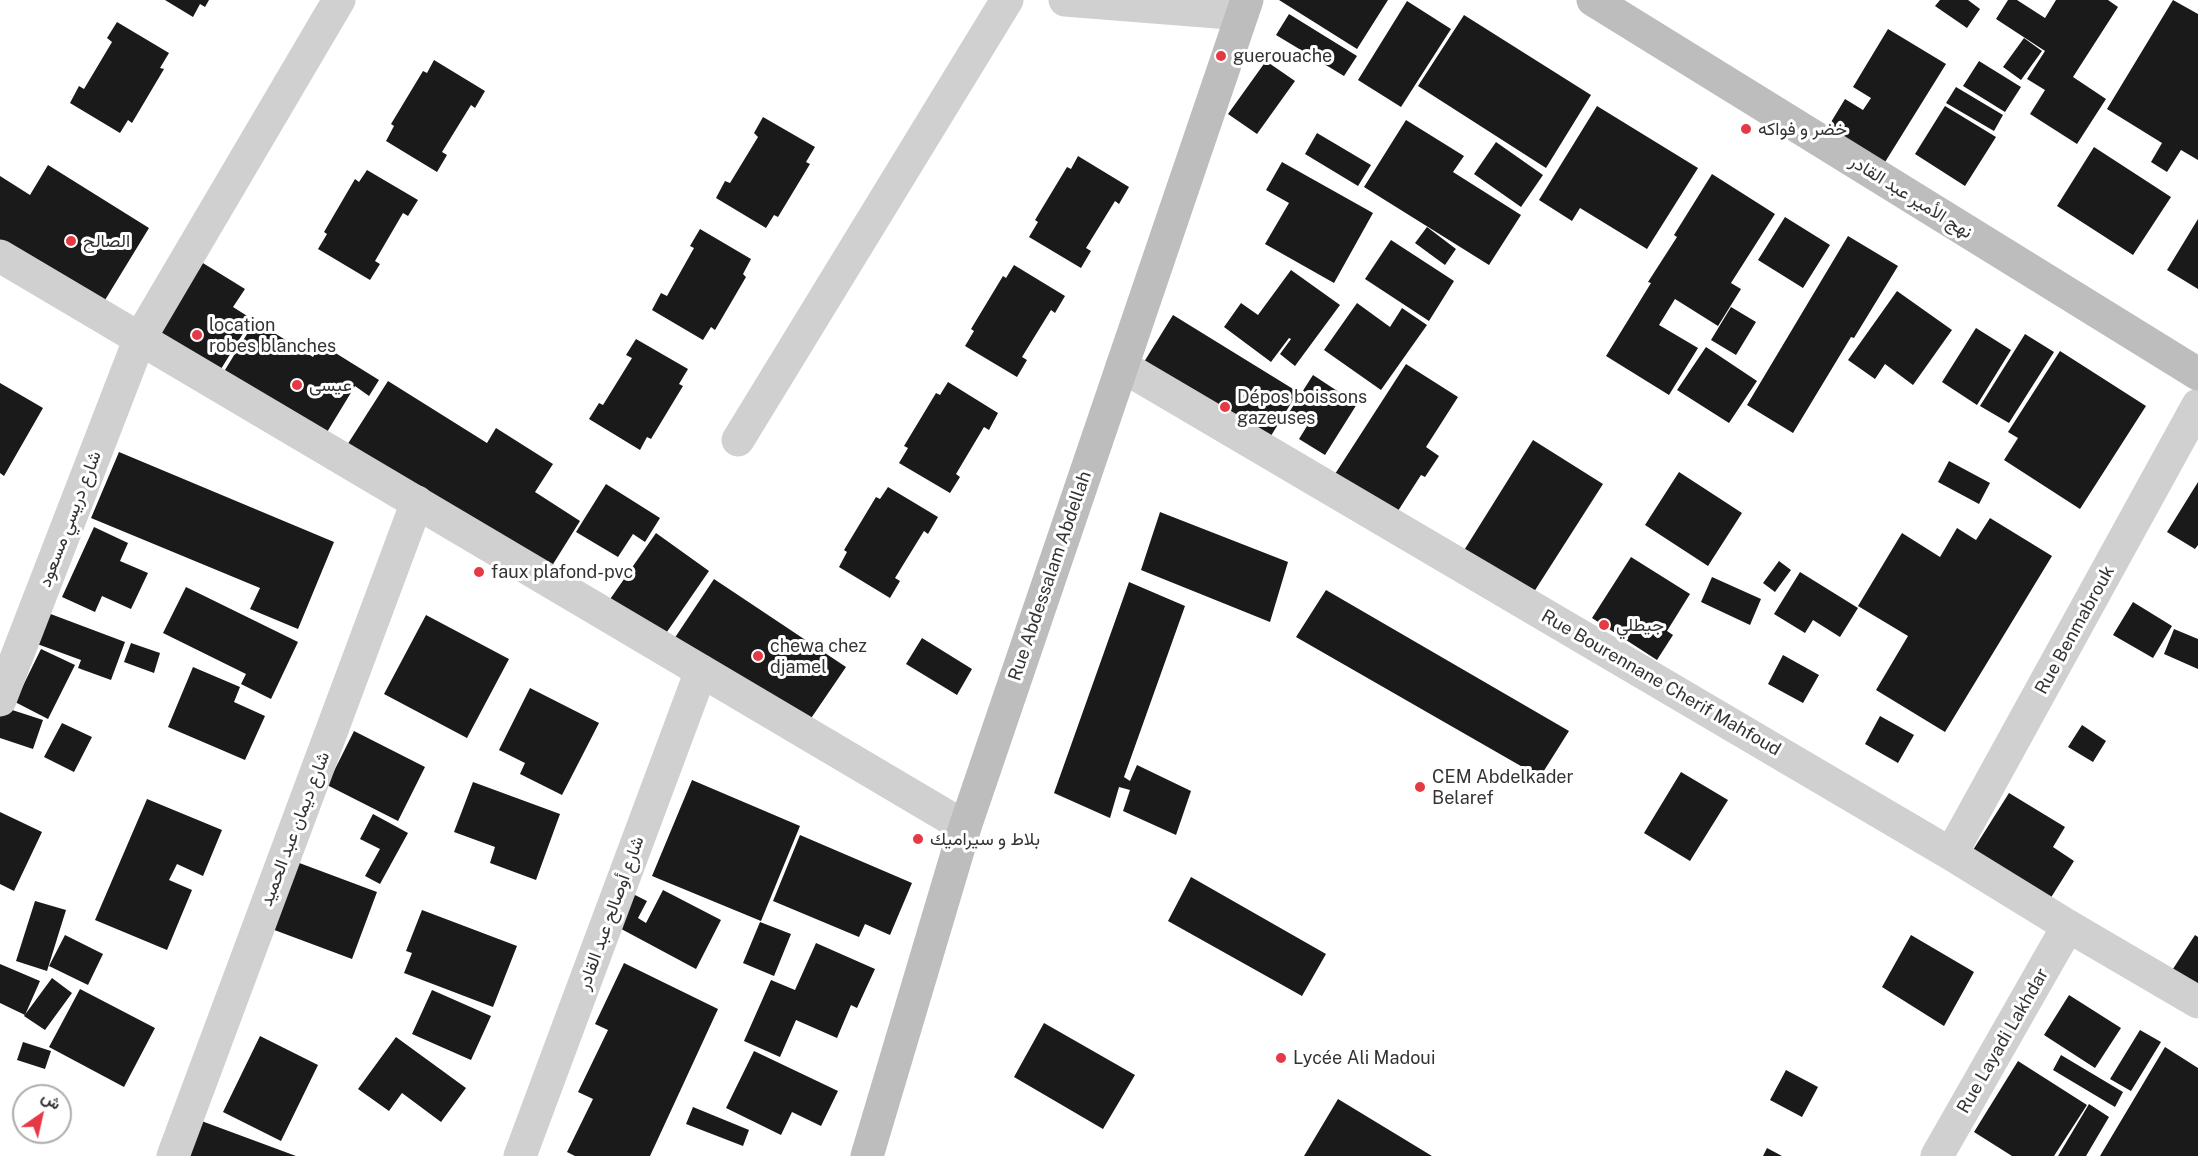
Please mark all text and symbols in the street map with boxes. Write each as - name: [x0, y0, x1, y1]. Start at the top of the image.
- place label: guerouache: [1233, 45, 1332, 67]
- marker: guerouache: [1214, 49, 1228, 63]
- place label: خضر و فواكه: [1758, 118, 1847, 140]
- marker: خضر و فواكه: [1739, 122, 1753, 136]
- street label: نهج الأمير عبد القادر: [1846, 151, 1976, 243]
- place label: الصالح: [83, 230, 130, 252]
- marker: الصالح: [64, 234, 78, 248]
- place label: location robes blanches: [209, 314, 336, 356]
- marker: location robes blanches: [190, 328, 204, 342]
- place label: عيسى: [309, 374, 352, 396]
- marker: عيسى: [290, 378, 304, 392]
- place label: Dépos boissons gazeuses: [1237, 386, 1367, 428]
- marker: Dépos boissons gazeuses: [1218, 400, 1232, 414]
- street label: شارع دريسي مسعود: [34, 448, 106, 590]
- street label: Rue Abdessalam Abdellah: [1004, 468, 1096, 684]
- place label: faux plafond-pvc: [491, 561, 633, 583]
- street label: Rue Benmabrouk: [2031, 562, 2119, 698]
- marker: faux plafond-pvc: [472, 565, 486, 579]
- street label: Rue Bourennane Cherif Mahfoud: [1537, 605, 1785, 761]
- place label: جيطلي: [1616, 614, 1664, 636]
- marker: جيطلي: [1597, 618, 1611, 632]
- place label: chewa chez djamel: [770, 635, 867, 678]
- marker: chewa chez djamel: [751, 649, 765, 663]
- street label: شارع ديمان عبد الحميد: [256, 749, 334, 909]
- place label: CEM Abdelkader Belaref: [1432, 766, 1574, 808]
- marker: CEM Abdelkader Belaref: [1413, 780, 1427, 794]
- place label: بلاط و سيراميك: [930, 828, 1040, 850]
- marker: بلاط و سيراميك: [911, 832, 925, 846]
- street label: شارع أوصالح عبد القادر: [573, 833, 649, 993]
- street label: Rue Layadi Lakhdar: [1953, 965, 2053, 1117]
- place label: Lycée Ali Madoui: [1293, 1047, 1435, 1069]
- marker: Lycée Ali Madoui: [1274, 1051, 1288, 1065]
- north arrow: [12, 1084, 72, 1144]
- text: ش: [38, 1087, 65, 1114]

